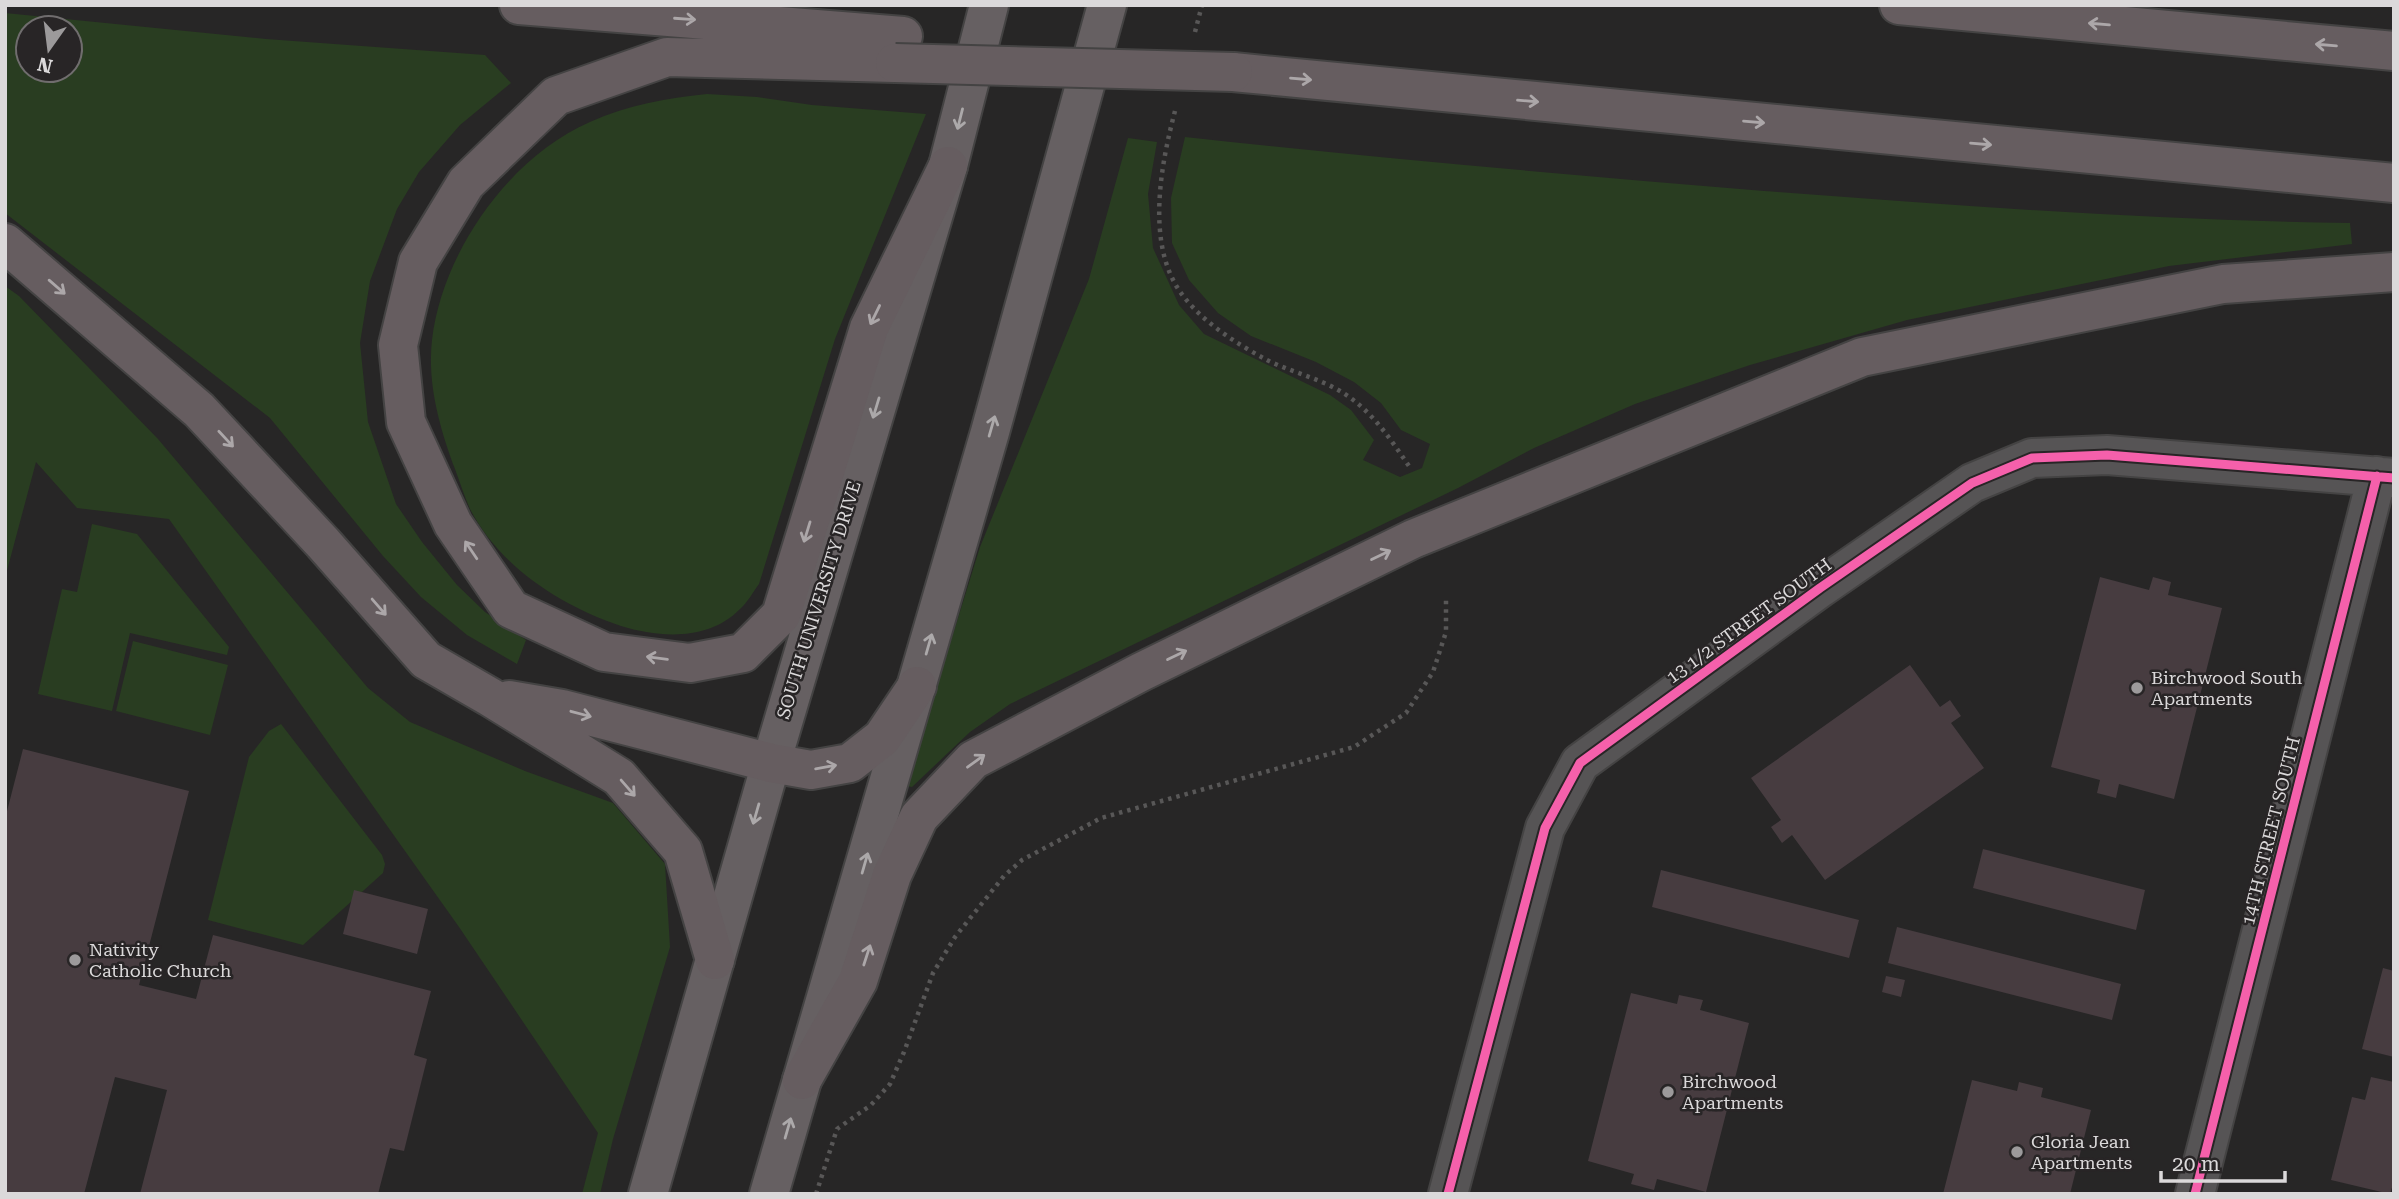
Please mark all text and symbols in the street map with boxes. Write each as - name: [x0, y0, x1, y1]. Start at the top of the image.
- one-way arrow: [673, 13, 696, 26]
- north arrow: [14, 14, 84, 84]
- one-way arrow: [2088, 17, 2111, 30]
- one-way arrow: [2315, 38, 2338, 51]
- text: N: [35, 52, 55, 78]
- one-way arrow: [1290, 73, 1312, 86]
- one-way arrow: [1516, 94, 1539, 107]
- one-way arrow: [953, 107, 966, 130]
- one-way arrow: [1742, 116, 1765, 129]
- one-way arrow: [1969, 138, 1992, 151]
- one-way arrow: [48, 279, 66, 295]
- one-way arrow: [868, 304, 882, 325]
- one-way arrow: [869, 397, 882, 419]
- one-way arrow: [986, 415, 999, 438]
- one-way arrow: [218, 430, 234, 448]
- street label: SOUTH UNIVERSITY DRIVE: [772, 478, 865, 722]
- one-way arrow: [799, 521, 812, 543]
- one-way arrow: [464, 541, 478, 560]
- one-way arrow: [1370, 548, 1391, 561]
- street label: 13 1/2 STREET SOUTH: [1662, 554, 1835, 688]
- one-way arrow: [371, 598, 387, 616]
- one-way arrow: [923, 634, 936, 656]
- one-way arrow: [1166, 648, 1187, 661]
- one-way arrow: [646, 652, 669, 665]
- place label: Birchwood South Apartments: [2151, 667, 2303, 709]
- marker: Birchwood South Apartments: [2129, 680, 2145, 696]
- one-way arrow: [569, 708, 591, 721]
- street label: 14TH STREET SOUTH: [2237, 734, 2304, 927]
- one-way arrow: [966, 754, 985, 769]
- one-way arrow: [814, 760, 837, 773]
- one-way arrow: [620, 779, 636, 797]
- one-way arrow: [749, 803, 762, 825]
- one-way arrow: [860, 852, 873, 874]
- place label: Nativity Catholic Church: [89, 939, 232, 981]
- one-way arrow: [861, 944, 874, 966]
- marker: Nativity Catholic Church: [67, 952, 83, 968]
- place label: Birchwood Apartments: [1682, 1071, 1783, 1113]
- marker: Birchwood Apartments: [1660, 1084, 1676, 1100]
- one-way arrow: [783, 1118, 796, 1140]
- place label: Gloria Jean Apartments: [2031, 1131, 2132, 1173]
- scale bar: [2161, 1140, 2285, 1184]
- marker: Gloria Jean Apartments: [2009, 1144, 2025, 1160]
- text: 20 m: [2172, 1152, 2220, 1176]

